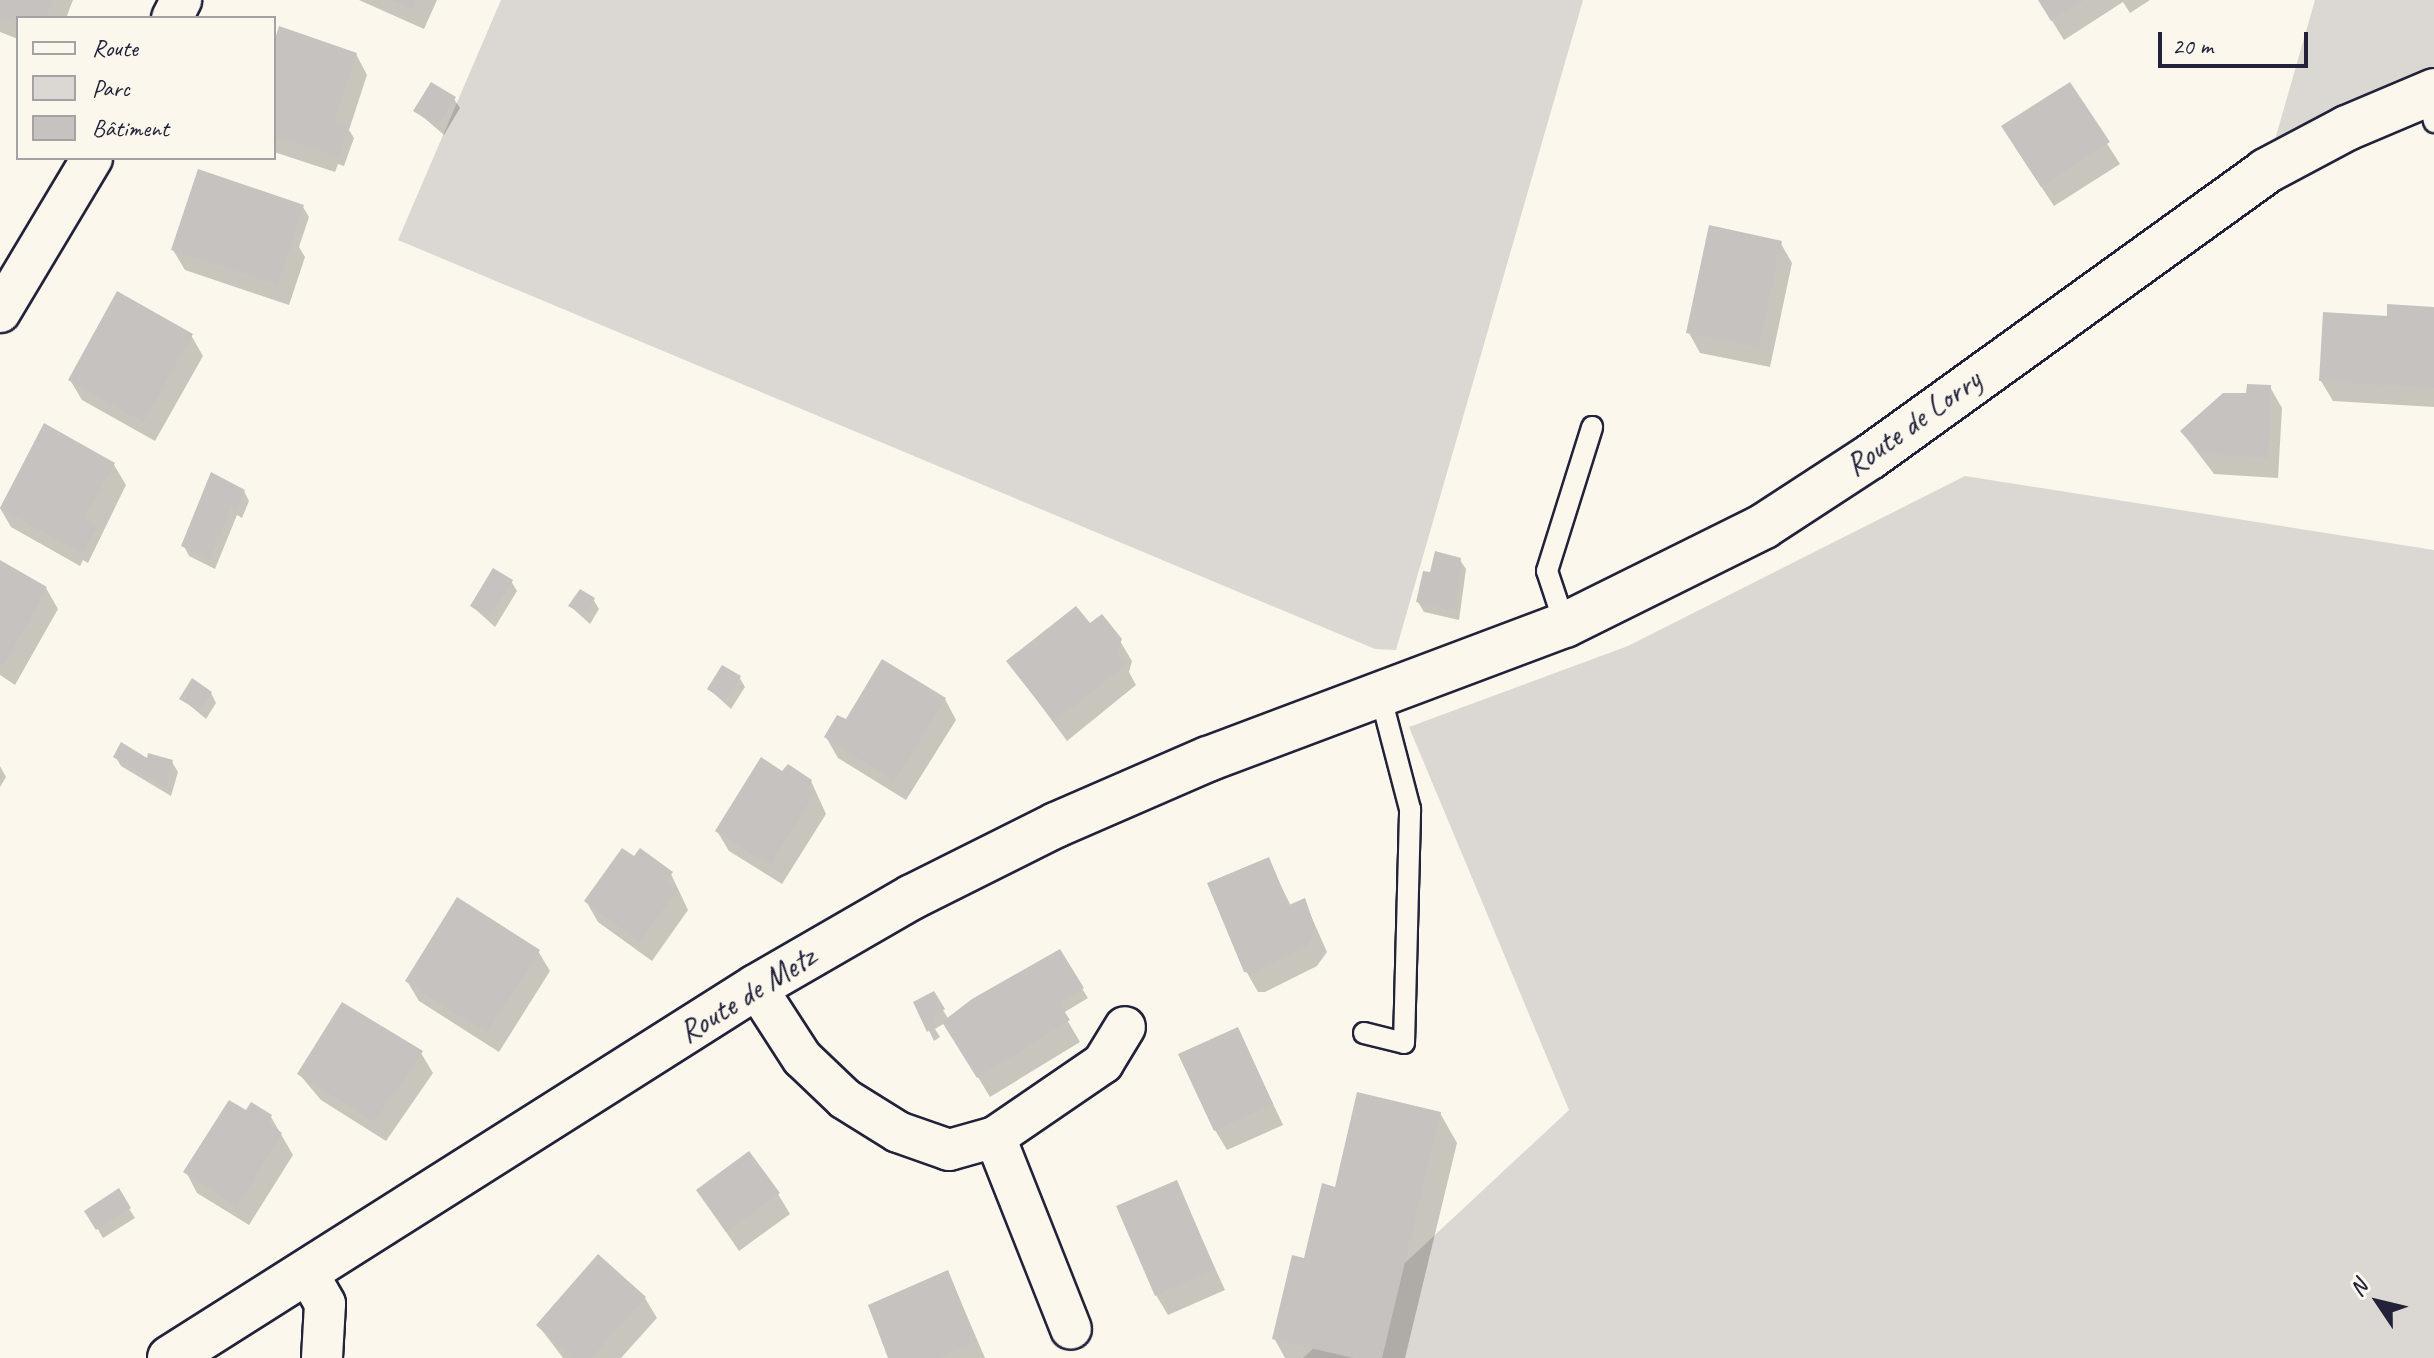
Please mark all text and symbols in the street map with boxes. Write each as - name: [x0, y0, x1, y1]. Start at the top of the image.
- legend: [16, 16, 276, 160]
- scale bar: [2162, 16, 2312, 66]
- text: 20 m: [2172, 31, 2213, 61]
- text: Route: [92, 33, 138, 63]
- text: Parc: [92, 73, 130, 103]
- text: Bâtiment: [92, 113, 169, 143]
- street label: Route de Lorry: [1838, 361, 1988, 485]
- street label: Route de Metz: [672, 938, 822, 1052]
- north arrow: [2338, 1262, 2418, 1342]
- text: N: [2343, 1275, 2374, 1302]

